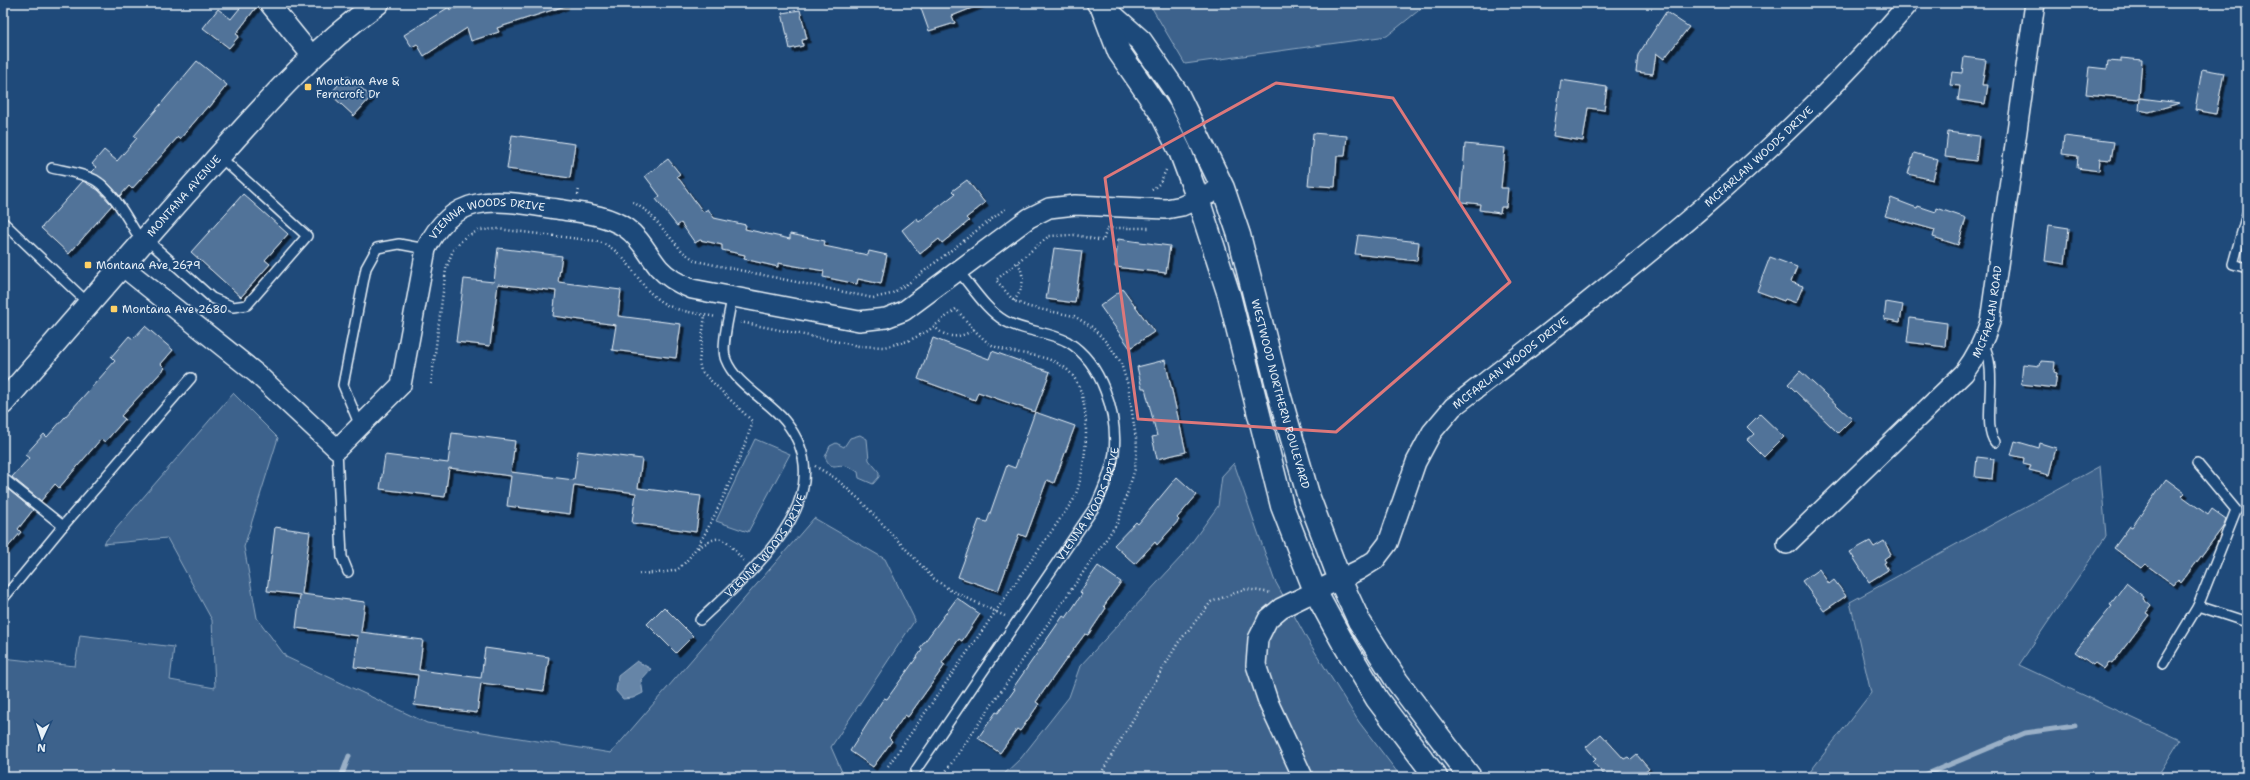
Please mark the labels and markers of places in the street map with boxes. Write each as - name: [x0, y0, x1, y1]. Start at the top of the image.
- place label: Montana Ave & Ferncroft Dr: [316, 74, 399, 102]
- marker: Montana Ave & Ferncroft Dr: [303, 82, 313, 92]
- place label: Montana Ave 2679: [96, 258, 201, 273]
- marker: Montana Ave 2679: [83, 260, 93, 270]
- place label: Montana Ave 2680: [122, 302, 228, 317]
- marker: Montana Ave 2680: [109, 304, 119, 314]

